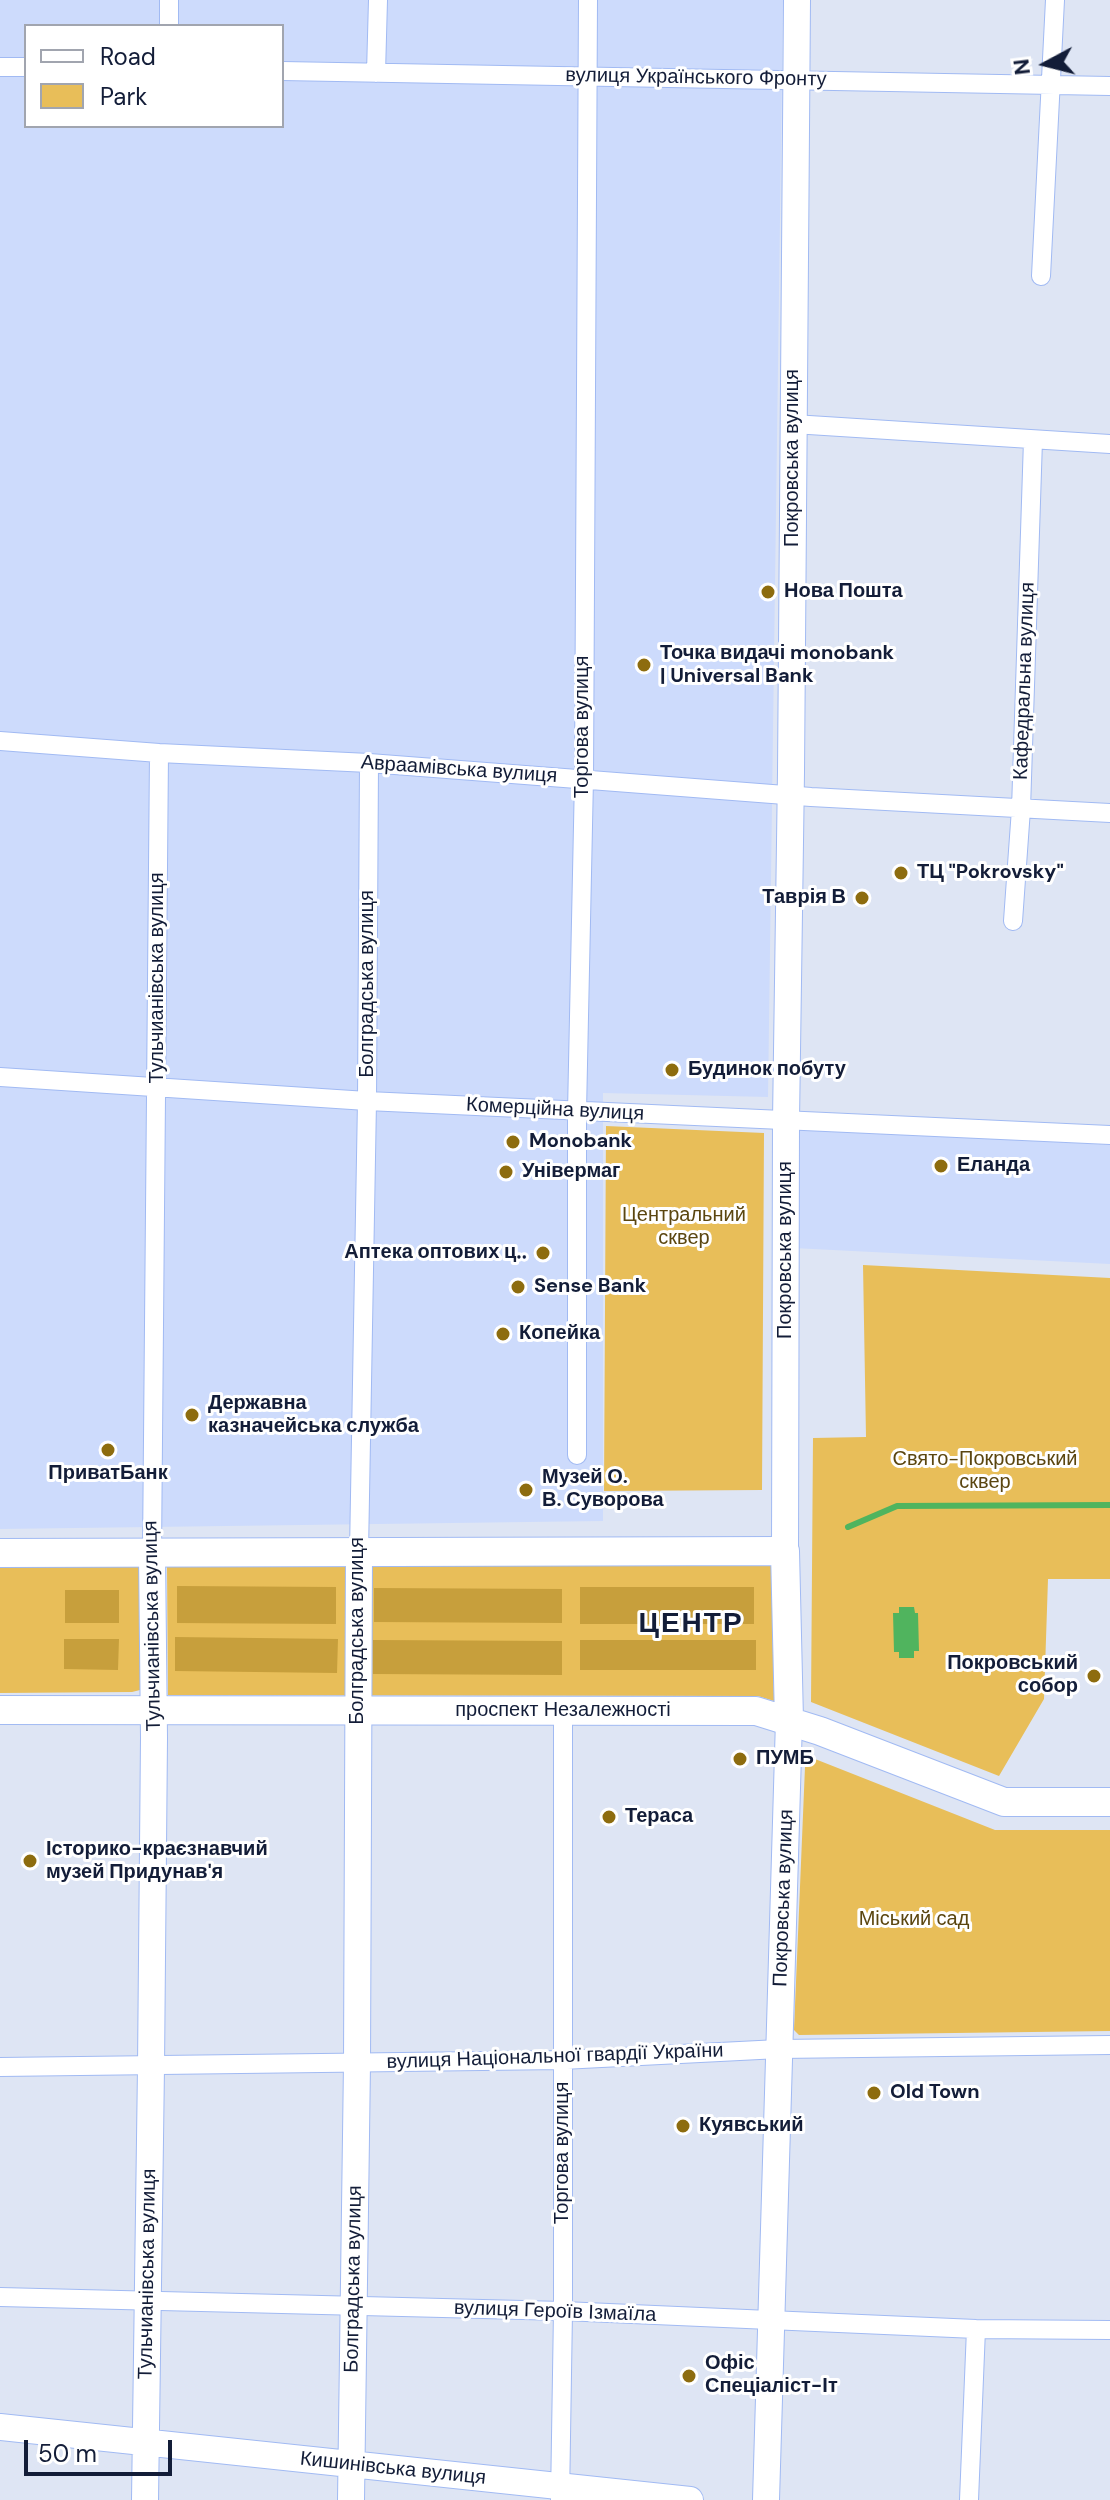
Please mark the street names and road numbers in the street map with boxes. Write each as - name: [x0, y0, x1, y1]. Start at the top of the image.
- street label: вулиця Українського Фронту: [565, 64, 827, 92]
- street label: Покровська вулиця: [781, 369, 805, 547]
- street label: Кафедральна вулиця: [1010, 582, 1040, 780]
- street label: Торгова вулиця: [571, 656, 595, 798]
- street label: Авраамівська вулиця: [360, 751, 558, 789]
- street label: Тульчианівська вулиця: [146, 873, 170, 1083]
- street label: Болградська вулиця: [356, 890, 380, 1078]
- street label: Комерційна вулиця: [465, 1093, 645, 1127]
- street label: Покровська вулиця: [774, 1161, 798, 1339]
- street label: Тульчианівська вулиця: [139, 1520, 167, 1732]
- street label: Болградська вулиця: [346, 1537, 370, 1725]
- street label: проспект Незалежності: [455, 1699, 671, 1723]
- street label: Покровська вулиця: [769, 1809, 799, 1987]
- street label: вулиця Національної гвардії України: [386, 2039, 724, 2075]
- street label: Торгова вулиця: [551, 2082, 575, 2224]
- street label: Тульчианівська вулиця: [134, 2168, 162, 2380]
- street label: Болградська вулиця: [340, 2185, 368, 2373]
- street label: вулиця Героїв Ізмаїла: [453, 2296, 657, 2328]
- street label: Кишинівська вулиця: [299, 2447, 487, 2491]

